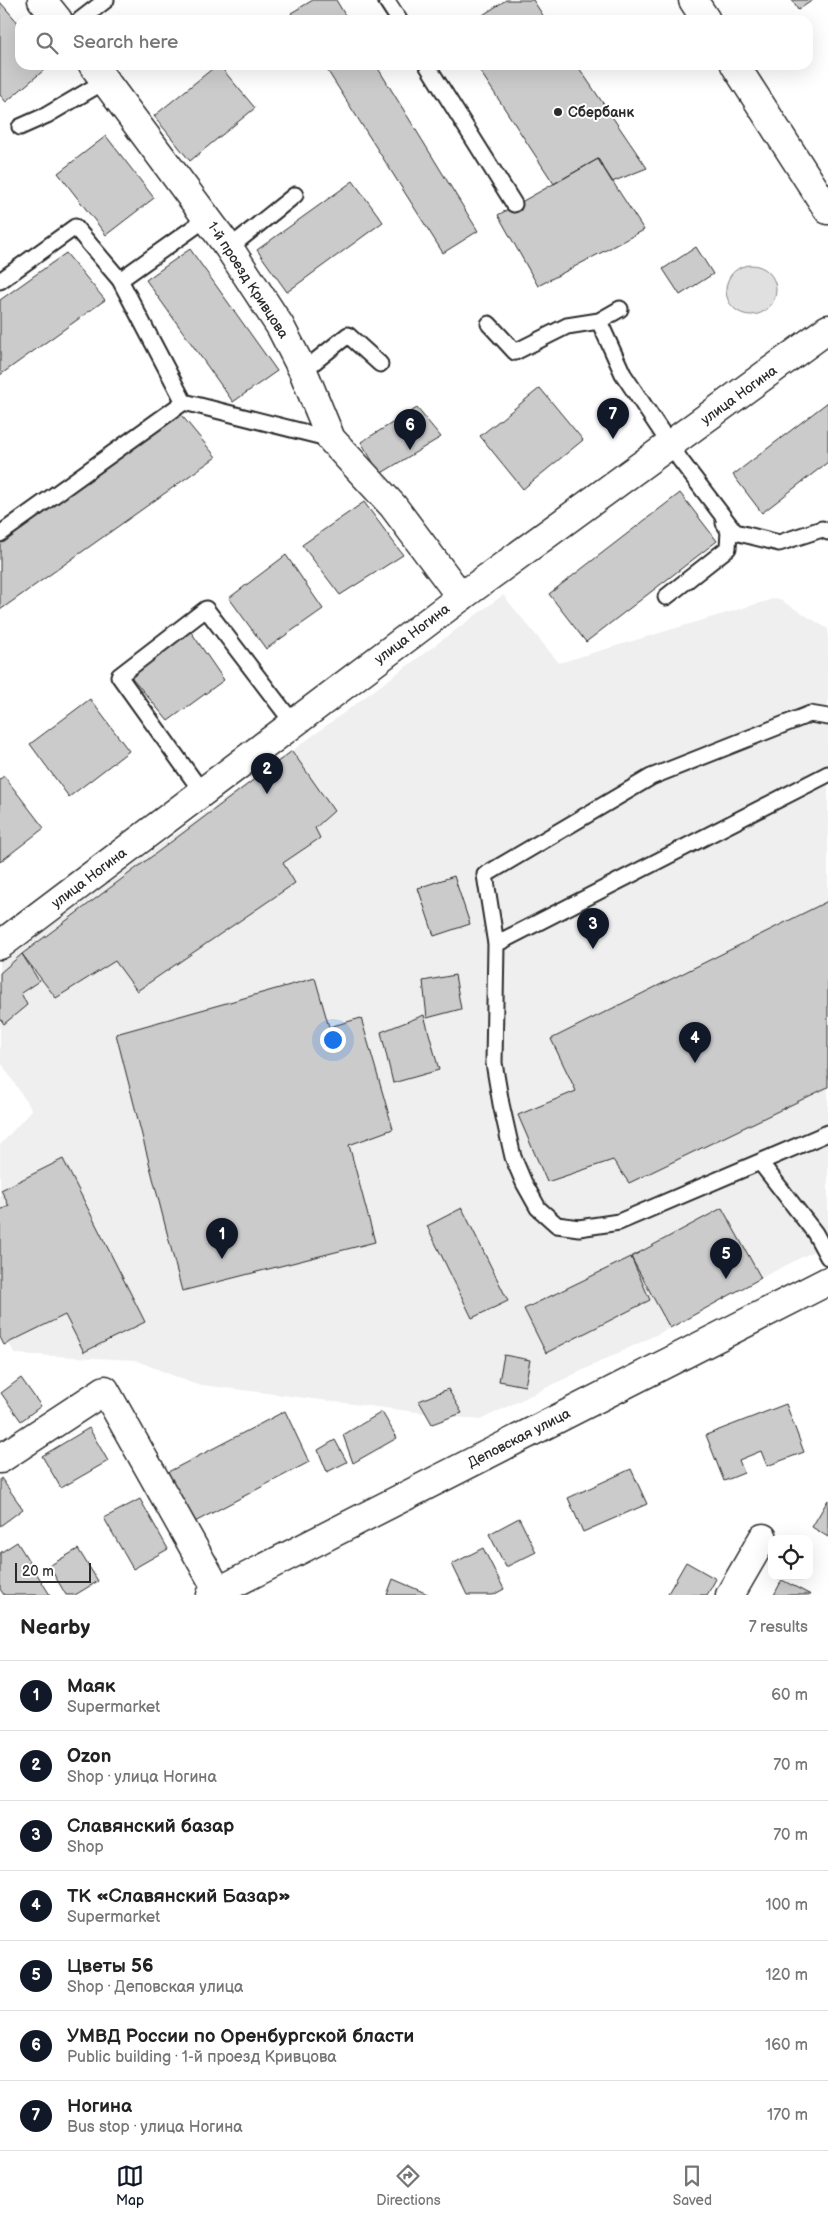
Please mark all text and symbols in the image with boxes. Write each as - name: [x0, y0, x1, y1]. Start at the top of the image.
- search box: [15, 15, 813, 70]
- icon: search: [33, 29, 61, 57]
- text: Search here: [73, 31, 178, 54]
- place label: Сбербанк: [568, 104, 634, 121]
- marker: Сбербанк: [552, 106, 564, 118]
- street label: 1-й проезд Кривцова: [204, 218, 292, 342]
- street label: улица Ногина: [698, 361, 781, 428]
- pin: 7: [597, 398, 629, 439]
- pin: 6: [394, 409, 426, 450]
- street label: улица Ногина: [371, 600, 454, 668]
- pin: 2: [251, 753, 283, 794]
- street label: улица Ногина: [48, 844, 131, 912]
- pin: 3: [577, 908, 609, 949]
- pin: 4: [679, 1022, 711, 1063]
- your location: [320, 1027, 346, 1053]
- pin: 1: [206, 1218, 238, 1259]
- pin: 5: [710, 1238, 742, 1279]
- street label: Деповская улица: [465, 1404, 574, 1471]
- map controls: [768, 1535, 813, 1580]
- button: locate: [768, 1535, 813, 1580]
- scale bar: [15, 1560, 91, 1583]
- text: 20 m: [22, 1563, 54, 1580]
- text: Nearby: [20, 1615, 90, 1640]
- text: 7 results: [749, 1618, 808, 1637]
- text: Маяк: [67, 1675, 115, 1698]
- text: 1: [33, 1686, 39, 1705]
- text: 60 m: [771, 1686, 808, 1705]
- text: Supermarket: [67, 1698, 160, 1717]
- text: Ozon: [67, 1745, 111, 1768]
- text: 2: [31, 1756, 41, 1775]
- text: 70 m: [773, 1756, 808, 1775]
- text: Shop · улица Ногина: [67, 1768, 217, 1787]
- text: Славянский базар: [67, 1815, 234, 1838]
- text: 3: [31, 1826, 41, 1845]
- text: 70 m: [773, 1826, 808, 1845]
- text: Shop: [67, 1838, 104, 1857]
- text: ТК «Славянский Базар»: [67, 1885, 291, 1908]
- text: 4: [31, 1896, 41, 1915]
- text: 100 m: [765, 1896, 808, 1915]
- text: Supermarket: [67, 1908, 160, 1927]
- text: Цветы 56: [67, 1955, 154, 1978]
- text: 5: [31, 1966, 41, 1985]
- text: 120 m: [765, 1966, 808, 1985]
- text: Shop · Деповская улица: [67, 1978, 244, 1997]
- text: УМВД России по Оренбургской бласти: [67, 2025, 414, 2048]
- text: 6: [31, 2036, 41, 2055]
- text: 160 m: [765, 2036, 808, 2055]
- text: Public building · 1-й проезд Кривцова: [67, 2048, 337, 2067]
- text: Ногина: [67, 2095, 132, 2118]
- text: 7: [32, 2106, 40, 2125]
- text: 170 m: [767, 2106, 808, 2125]
- text: Bus stop · улица Ногина: [67, 2118, 243, 2137]
- tab: Map: [116, 2162, 144, 2209]
- tab: Directions: [376, 2162, 441, 2209]
- tab: Saved: [673, 2162, 712, 2209]

